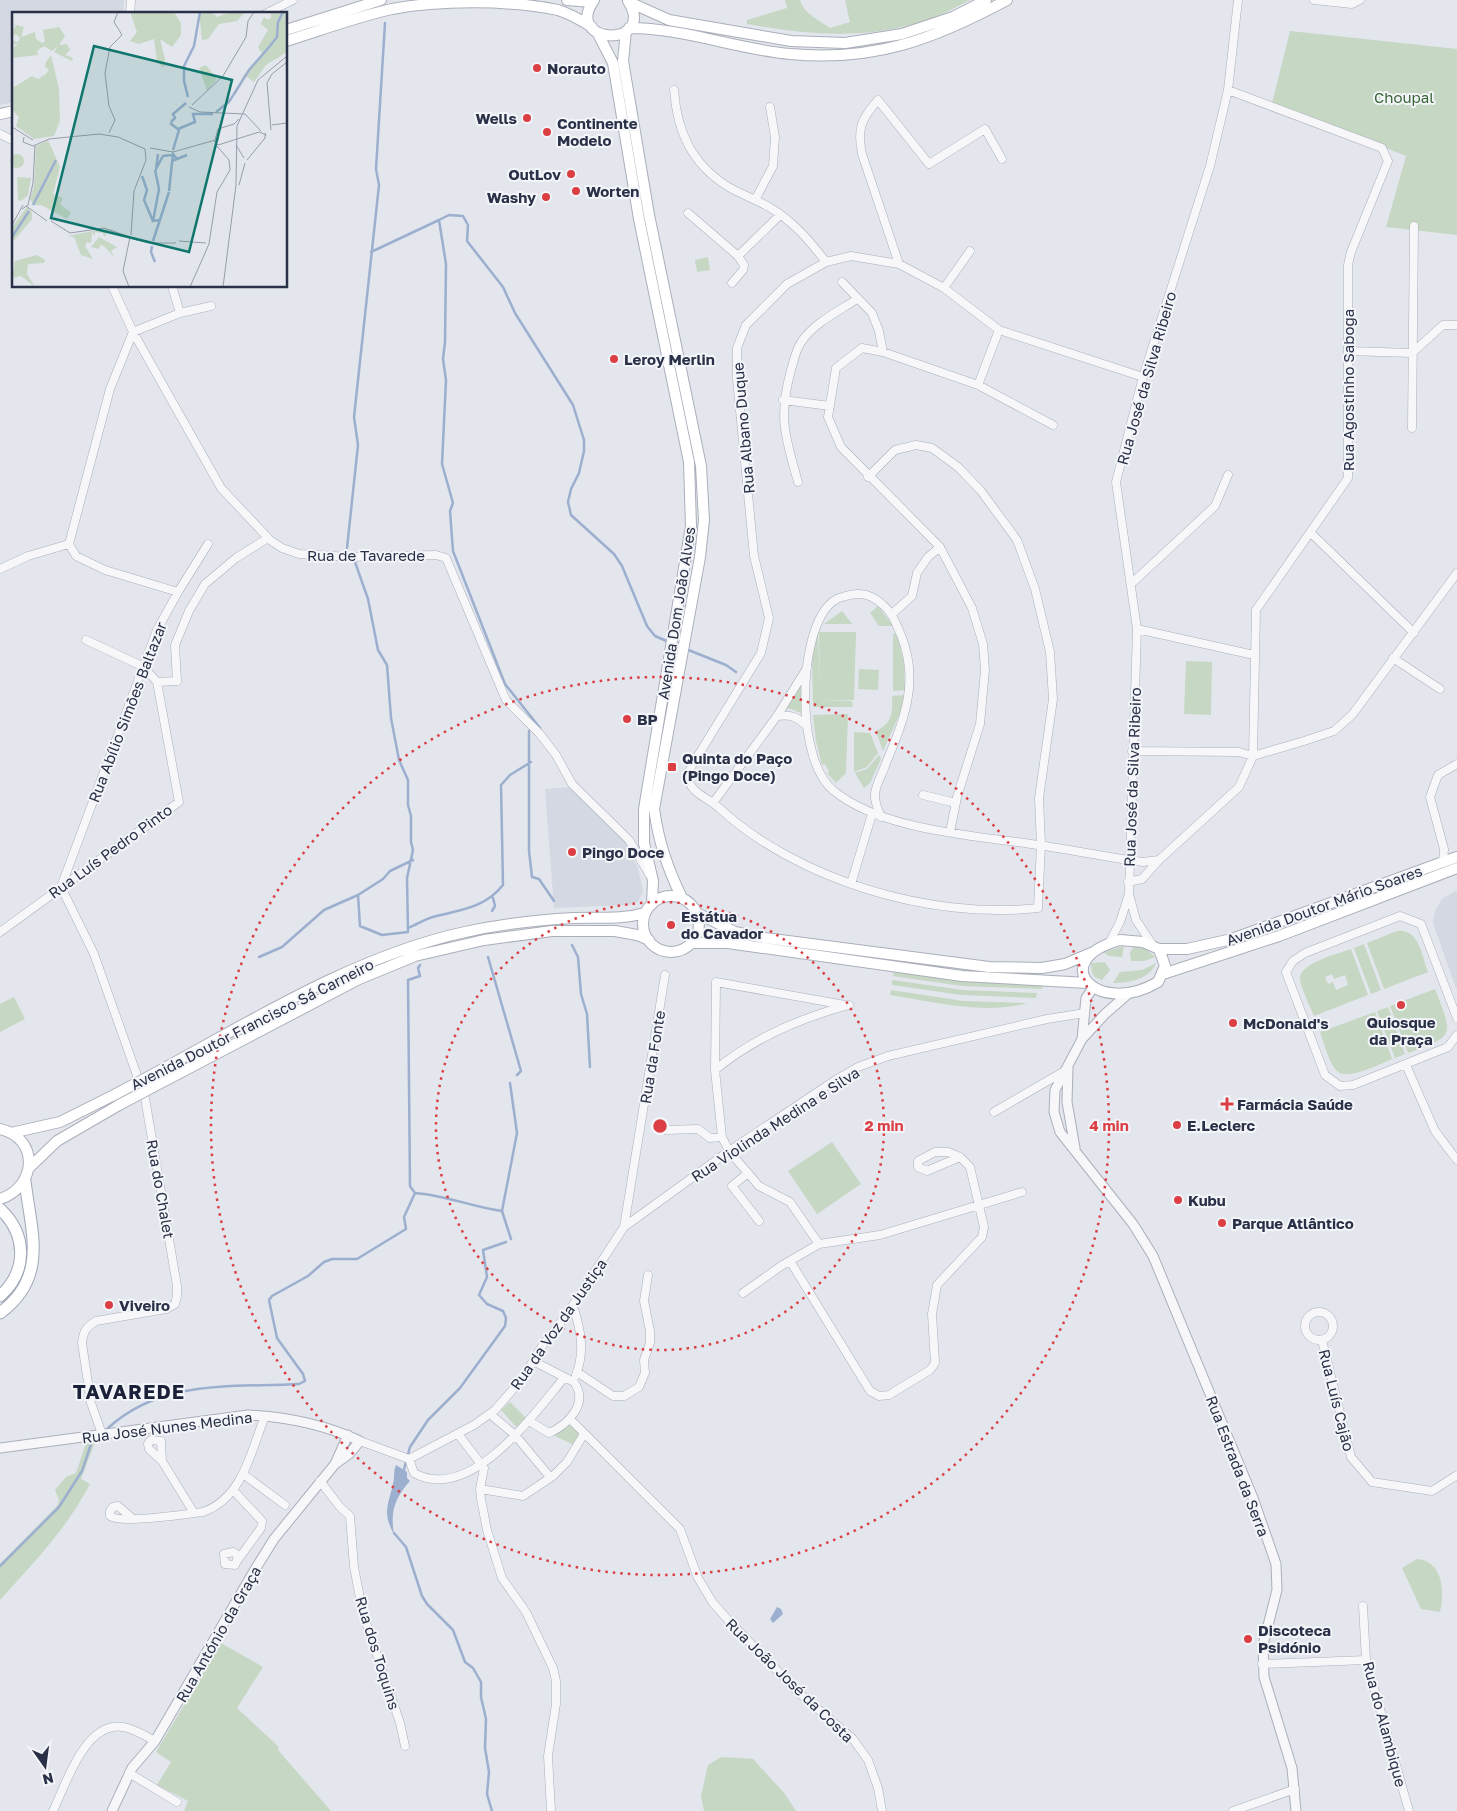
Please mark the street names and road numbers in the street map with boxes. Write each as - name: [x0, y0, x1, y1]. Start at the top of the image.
- street label: Rua José da Silva Ribeiro: [1113, 289, 1179, 467]
- street label: Rua Agostinho Saboga: [1339, 309, 1357, 471]
- street label: Rua Albano Duque: [728, 361, 758, 495]
- street label: Avenida Dom João Alves: [653, 525, 699, 701]
- street label: Rua de Tavarede: [307, 546, 425, 564]
- street label: Rua Abílio Simões Baltazar: [84, 619, 170, 805]
- street label: Rua José da Silva Ribeiro: [1120, 687, 1144, 867]
- street label: Rua Luís Pedro Pinto: [45, 800, 175, 902]
- street label: Avenida Doutor Mário Soares: [1224, 861, 1424, 949]
- street label: Avenida Doutor Francisco Sá Carneiro: [128, 955, 376, 1093]
- street label: Rua da Fonte: [636, 1009, 668, 1105]
- street label: Rua Violinda Medina e Silva: [687, 1063, 863, 1185]
- street label: Rua do Chalet: [143, 1138, 179, 1240]
- street label: Rua da Voz da Justiça: [506, 1255, 610, 1393]
- street label: Rua Luís Cajão: [1316, 1347, 1358, 1453]
- street label: Rua Estrada da Serra: [1203, 1393, 1273, 1539]
- street label: Rua José Nunes Medina: [81, 1408, 253, 1446]
- street label: Rua António da Graça: [172, 1563, 264, 1705]
- street label: Rua dos Toquins: [352, 1594, 404, 1712]
- street label: Rua João José da Costa: [722, 1614, 858, 1746]
- street label: Rua do Alambique: [1360, 1659, 1411, 1789]

